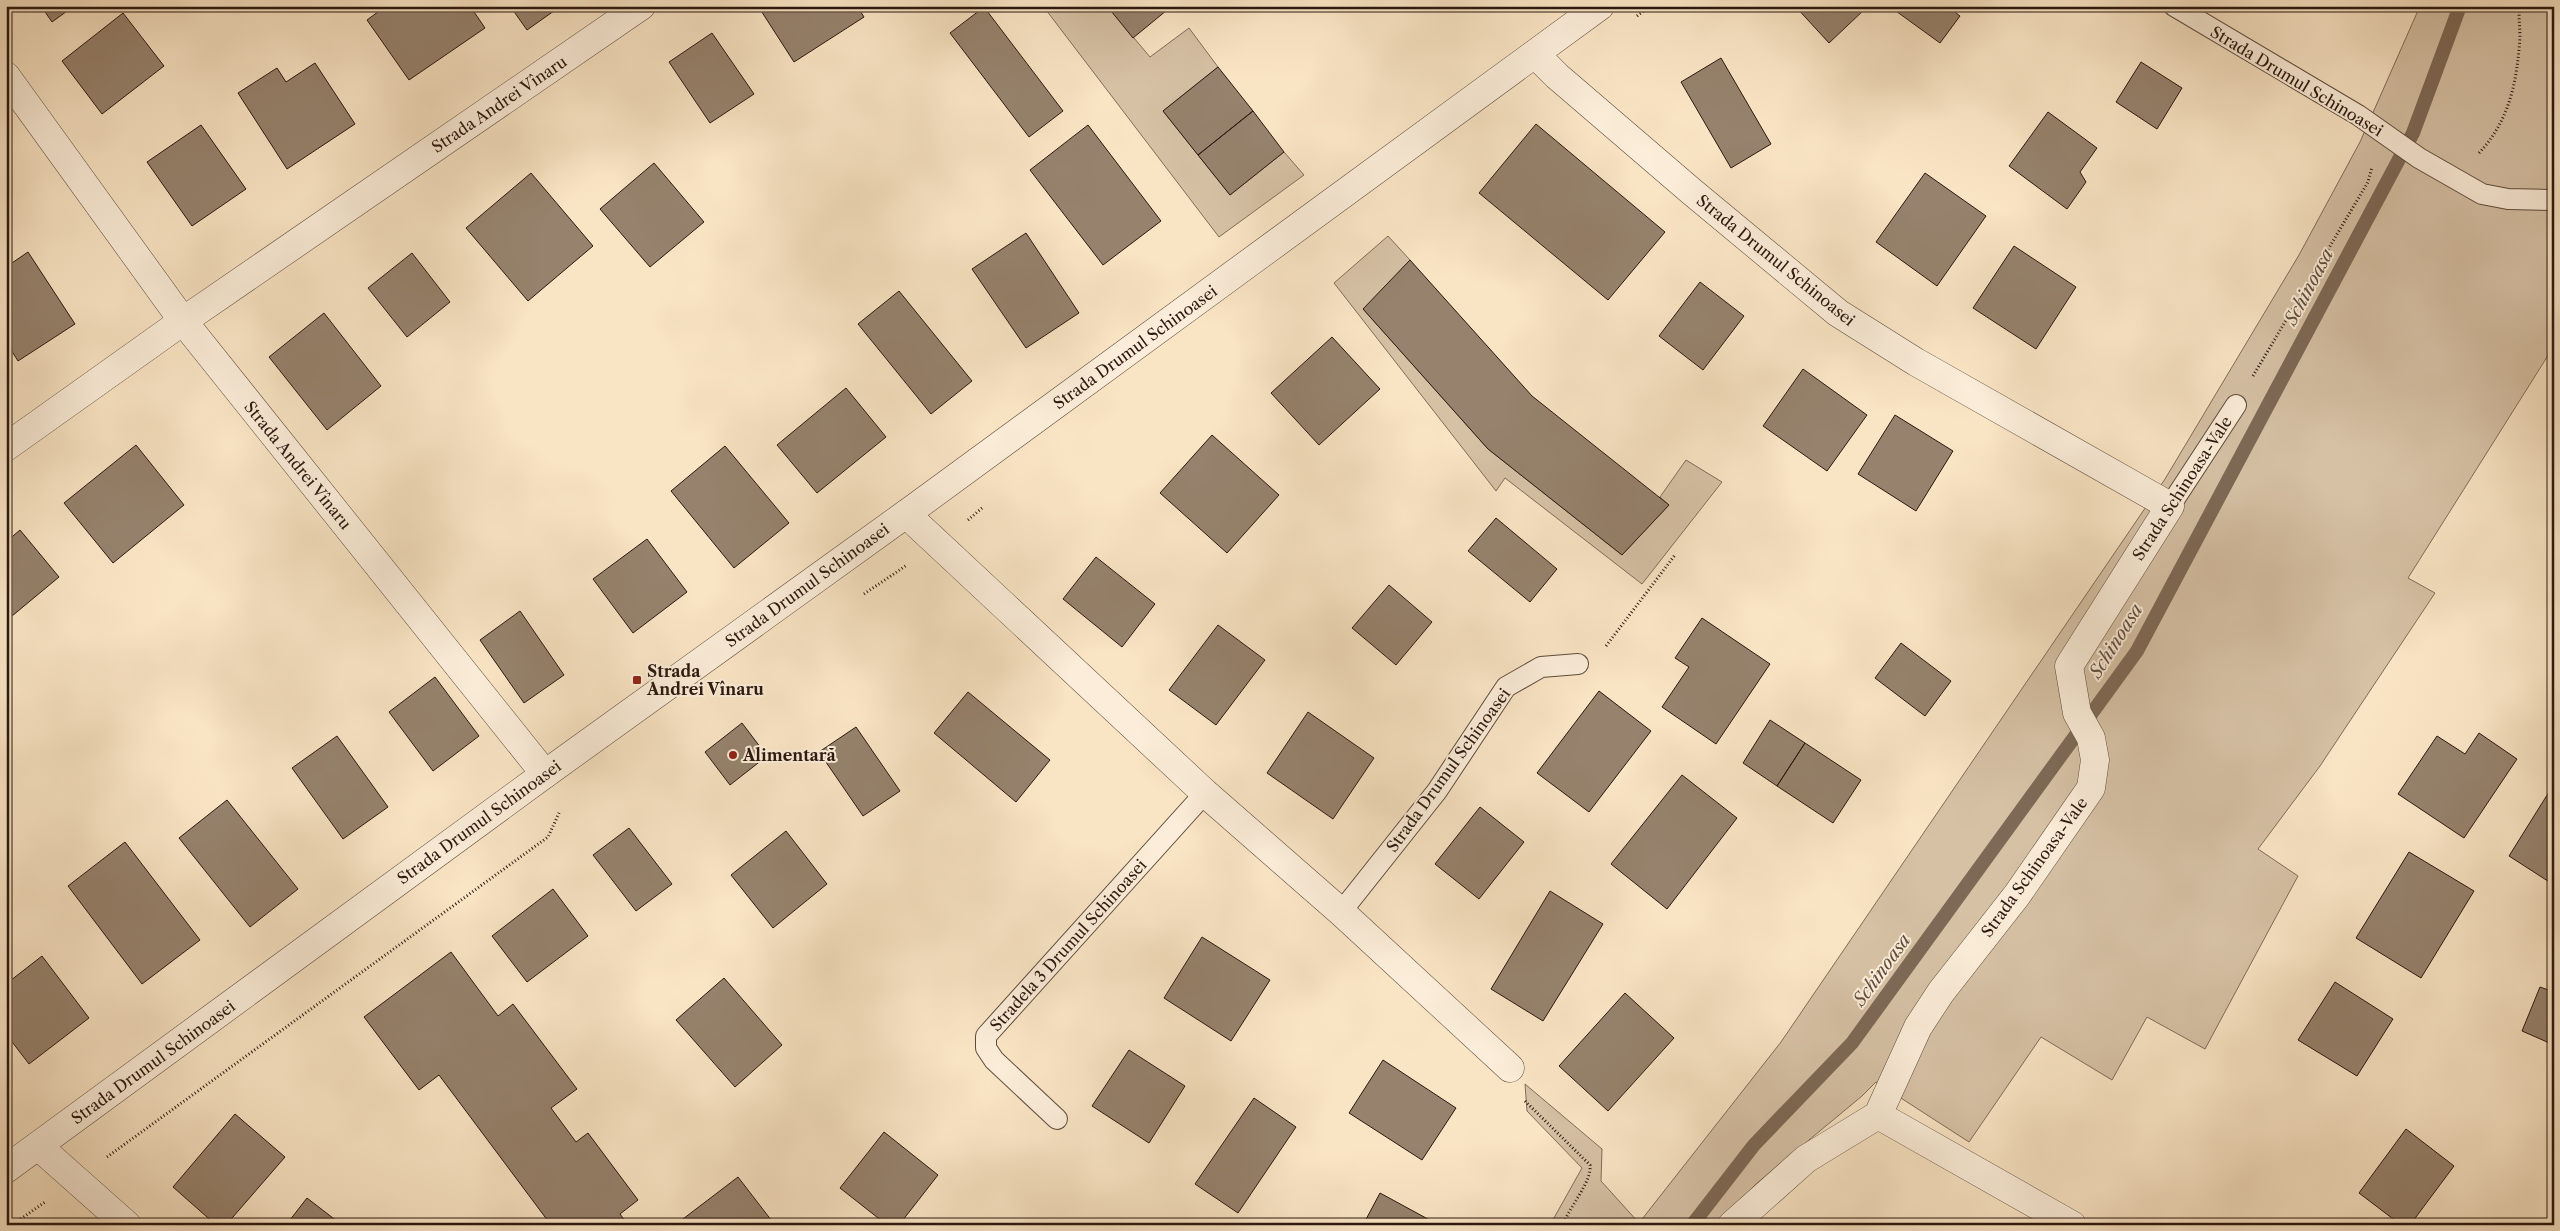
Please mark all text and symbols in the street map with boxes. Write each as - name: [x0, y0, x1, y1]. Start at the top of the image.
- street label: Strada Drumul Schinoasei: [2207, 21, 2387, 141]
- street label: Strada Andrei Vînaru: [427, 51, 571, 157]
- street label: Strada Drumul Schinoasei: [1693, 190, 1859, 330]
- water label: Schinoasa: [2279, 245, 2338, 330]
- street label: Strada Drumul Schinoasei: [1049, 281, 1221, 413]
- street label: Strada Andrei Vînaru: [240, 397, 356, 533]
- street label: Strada Schinoasa-Vale: [2128, 412, 2236, 564]
- street label: Strada Drumul Schinoasei: [721, 519, 893, 651]
- water label: Schinoasa: [2084, 600, 2148, 683]
- place label: Strada Andrei Vînaru: [646, 661, 764, 699]
- marker: Strada Andrei Vînaru: [631, 674, 643, 686]
- street label: Strada Drumul Schinoasei: [1382, 684, 1514, 856]
- place label: Alimentară: [742, 745, 837, 765]
- marker: Alimentară: [727, 749, 739, 761]
- street label: Strada Drumul Schinoasei: [393, 756, 565, 888]
- street label: Strada Schinoasa-Vale: [1977, 793, 2091, 941]
- street label: Stradela 3 Drumul Schinoasei: [985, 855, 1151, 1035]
- water label: Schinoasa: [1848, 930, 1916, 1011]
- street label: Strada Drumul Schinoasei: [67, 996, 239, 1128]

